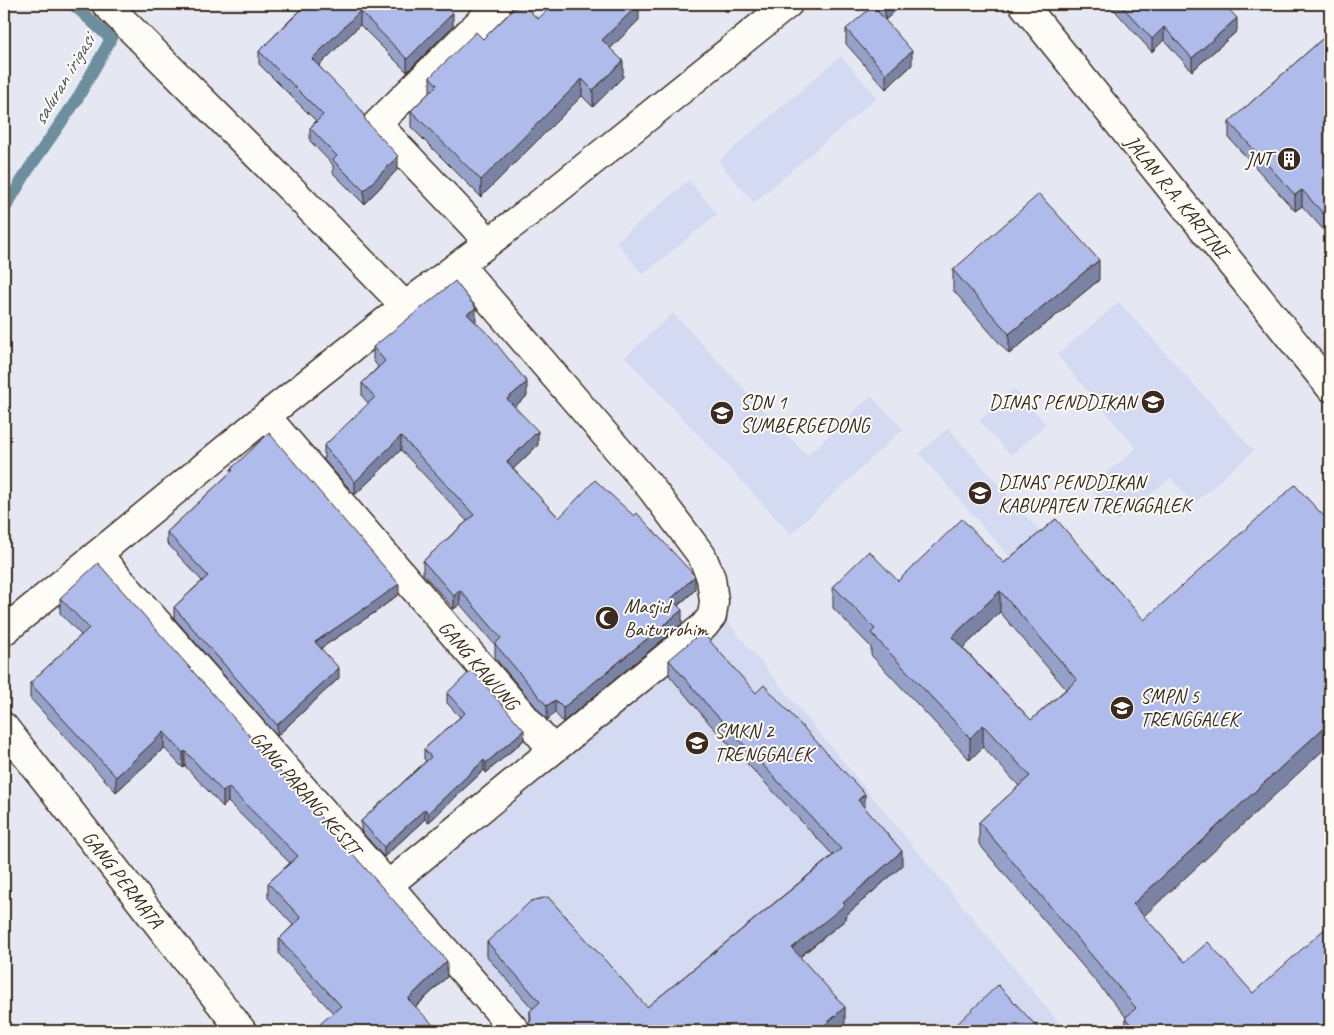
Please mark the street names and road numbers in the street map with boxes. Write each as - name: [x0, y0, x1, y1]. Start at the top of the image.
- street label: JALAN R.A. KARTINI: [1119, 129, 1236, 266]
- street label: GANG KAWUNG: [433, 615, 526, 717]
- street label: GANG PARANG KESIT: [245, 726, 369, 863]
- street label: GANG PERMATA: [77, 826, 169, 934]

